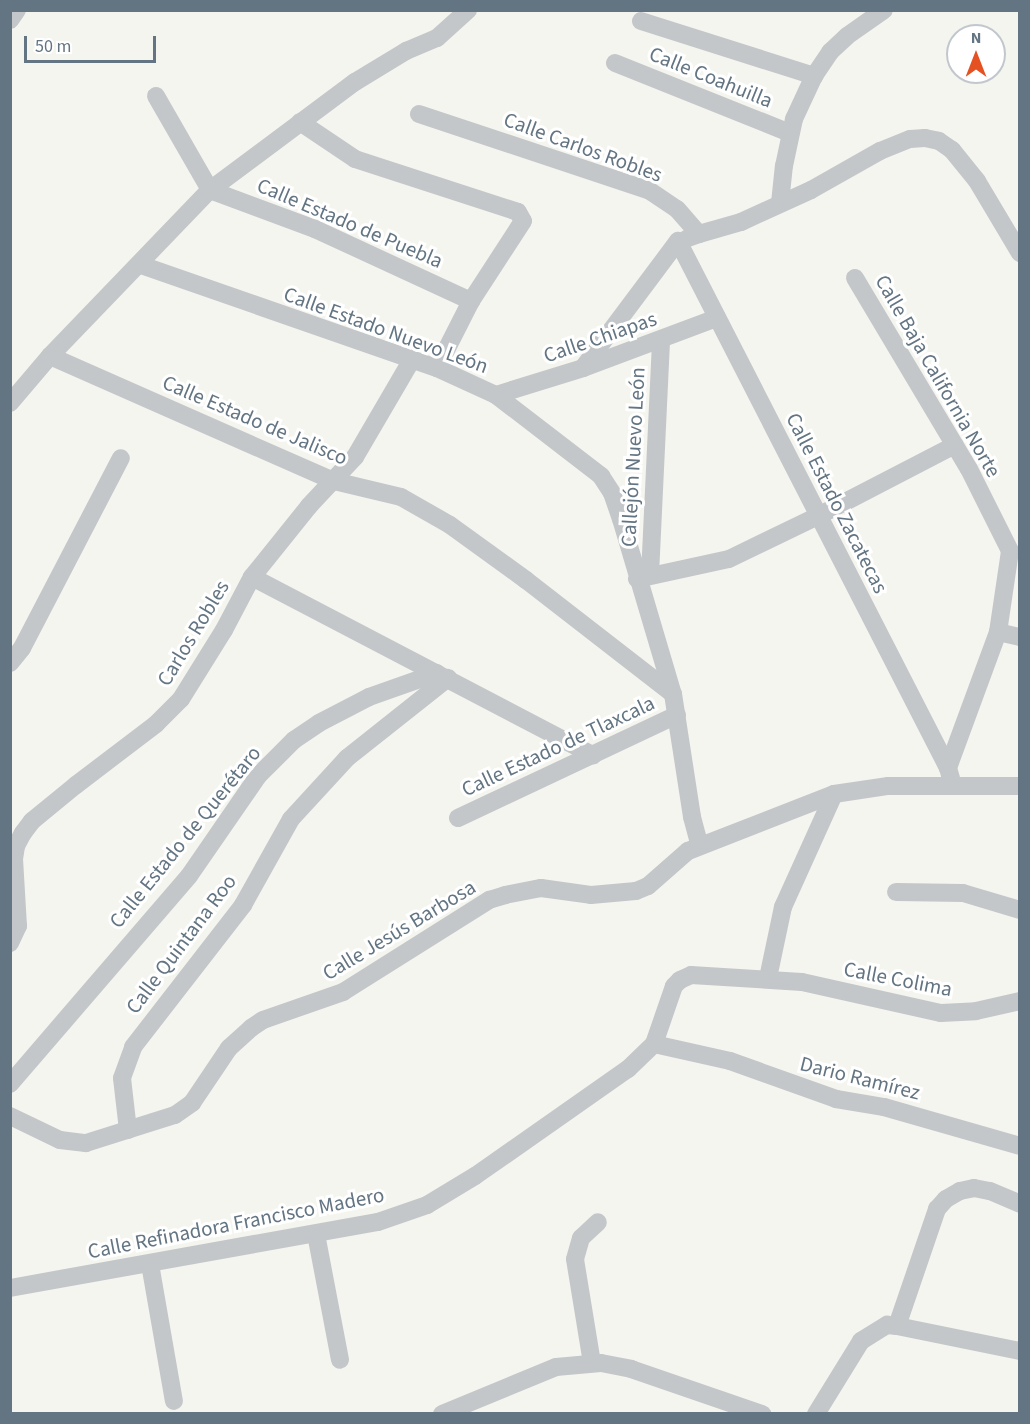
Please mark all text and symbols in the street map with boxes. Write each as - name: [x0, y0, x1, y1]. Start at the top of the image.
- scale bar: [27, 24, 159, 62]
- north arrow: [946, 24, 1006, 84]
- text: N: [971, 27, 981, 49]
- text: 50 m: [35, 34, 71, 59]
- street label: Calle Coahuilla: [646, 41, 776, 113]
- street label: Calle Carlos Robles: [500, 107, 666, 187]
- street label: Calle Estado de Puebla: [253, 172, 447, 274]
- street label: Calle Baja California Norte: [870, 270, 1006, 482]
- street label: Calle Estado Nuevo León: [280, 281, 492, 379]
- street label: Calle Chiapas: [540, 306, 660, 368]
- street label: Callejón Nuevo León: [616, 366, 650, 548]
- street label: Calle Estado de Jalisco: [159, 370, 351, 470]
- street label: Calle Estado Zacatecas: [781, 409, 893, 597]
- street label: Carlos Robles: [152, 576, 234, 690]
- street label: Calle Estado de Tlaxcala: [457, 690, 659, 802]
- street label: Calle Estado de Querétaro: [104, 741, 266, 933]
- street label: Calle Quintana Roo: [120, 869, 242, 1019]
- street label: Calle Jesús Barbosa: [318, 874, 480, 986]
- street label: Calle Colima: [842, 956, 954, 1002]
- street label: Dario Ramírez: [797, 1051, 923, 1105]
- street label: Calle Refinadora Francisco Madero: [86, 1182, 386, 1264]

